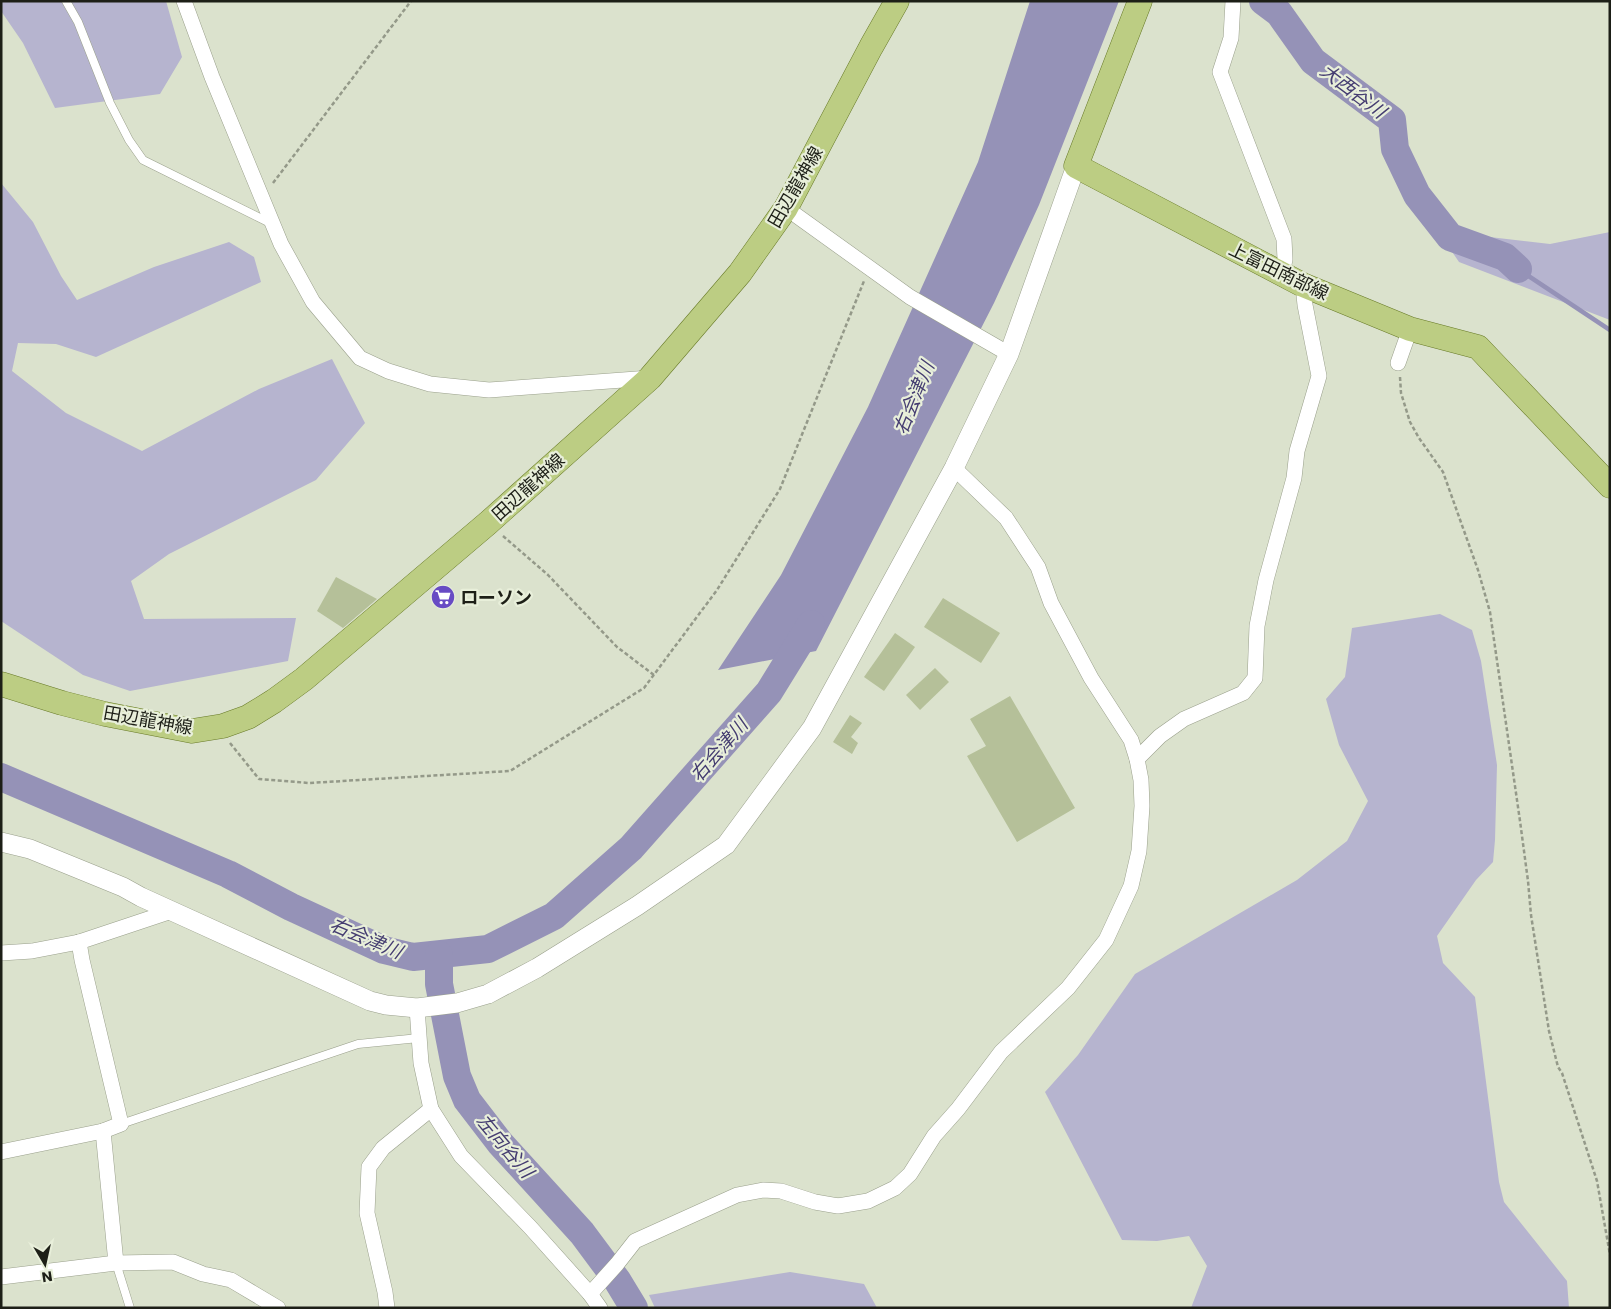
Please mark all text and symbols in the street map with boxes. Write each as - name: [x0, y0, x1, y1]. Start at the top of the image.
- water label: 大西谷川: [1315, 57, 1393, 126]
- street label: 田辺龍神線: [762, 142, 828, 232]
- street label: 上富田南部線: [1225, 236, 1333, 306]
- water label: 右会津川: [887, 356, 941, 438]
- street label: 田辺龍神線: [486, 448, 570, 526]
- supermarket icon: ローソン: [430, 584, 456, 610]
- place label: ローソン: [460, 585, 532, 610]
- street label: 田辺龍神線: [102, 700, 194, 740]
- water label: 右会津川: [684, 711, 755, 788]
- water label: 右会津川: [326, 911, 408, 966]
- water label: 左向谷川: [470, 1108, 541, 1185]
- north arrow: [20, 1239, 70, 1289]
- text: N: [40, 1266, 54, 1288]

